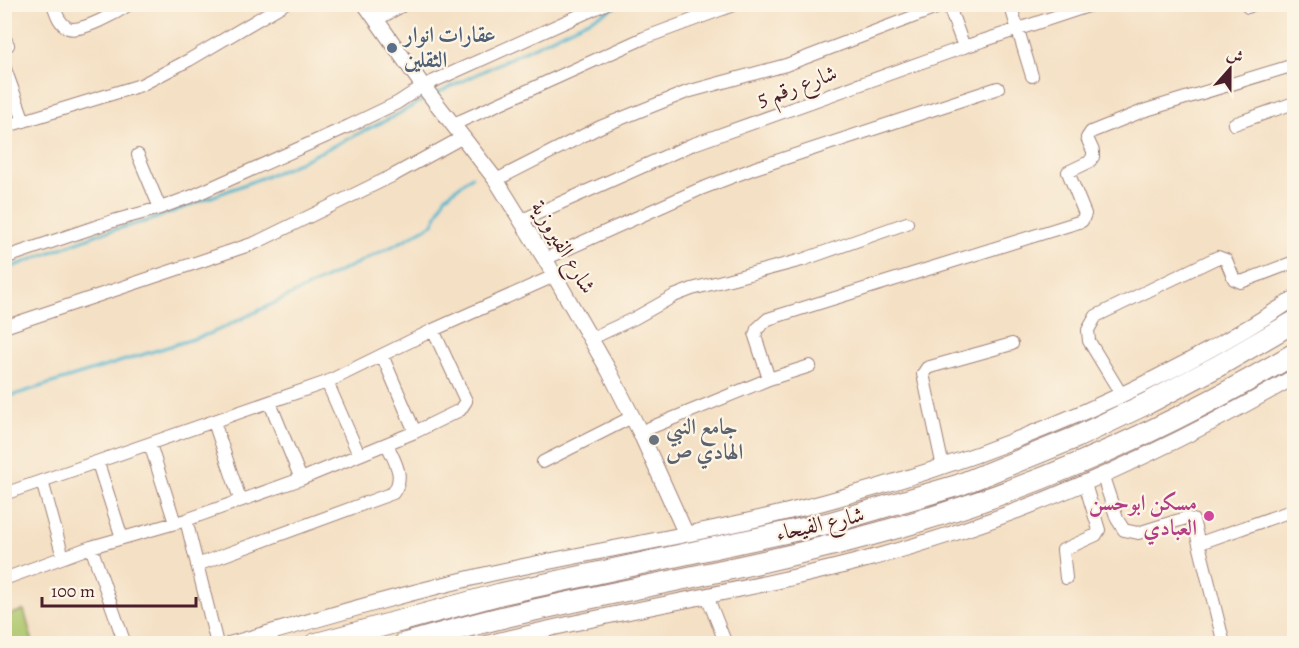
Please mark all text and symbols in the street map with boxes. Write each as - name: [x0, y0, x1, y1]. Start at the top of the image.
- place label: عقارات انوار الثقلين: [401, 20, 496, 75]
- north arrow: [1200, 39, 1260, 99]
- marker: عقارات انوار الثقلين: [385, 41, 399, 55]
- text: ش: [1224, 43, 1246, 69]
- street label: شارع رقم 5: [753, 58, 843, 119]
- street label: شارع الفيروزية: [521, 195, 603, 301]
- place label: جامع النبي الهادي ص: [666, 412, 743, 470]
- marker: جامع النبي الهادي ص: [647, 433, 661, 447]
- place label: مسكن ابوحسن العبادي: [1089, 488, 1197, 546]
- street label: شارع الفيحاء: [773, 499, 868, 552]
- marker: مسكن ابوحسن العبادي: [1202, 509, 1216, 523]
- scale bar: [42, 570, 196, 608]
- text: 100 m: [51, 579, 95, 603]

